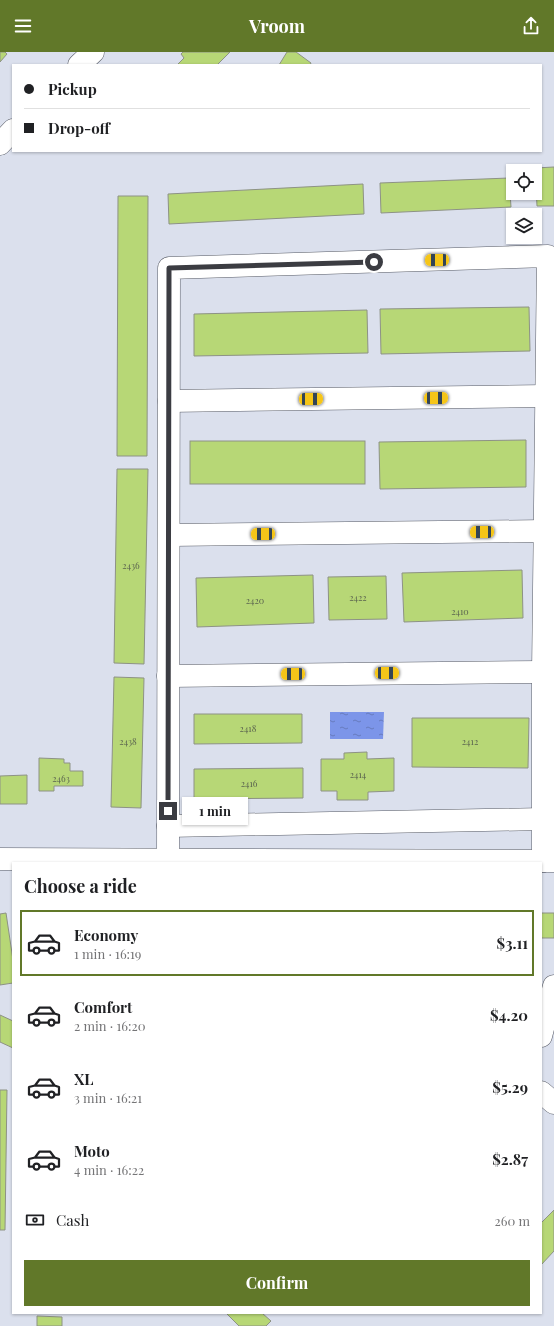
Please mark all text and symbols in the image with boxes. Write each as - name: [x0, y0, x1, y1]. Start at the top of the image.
- text: Vroom: [249, 14, 305, 38]
- icon: menu: [12, 15, 34, 37]
- icon: share: [520, 15, 542, 37]
- text: Pickup: [48, 79, 97, 99]
- text: Drop-off: [48, 118, 110, 138]
- map controls: [506, 164, 542, 244]
- button: locate: [506, 164, 542, 200]
- button: layers: [506, 208, 542, 244]
- route start: [365, 253, 383, 271]
- car: [425, 254, 449, 266]
- car: [424, 392, 448, 404]
- car: [299, 393, 323, 405]
- car: [470, 526, 494, 538]
- car: [251, 528, 275, 540]
- house number: 2436: [122, 559, 140, 571]
- house number: 2422: [349, 591, 367, 603]
- house number: 2420: [246, 594, 264, 606]
- house number: 2410: [451, 605, 469, 617]
- car: [375, 667, 399, 679]
- car: [281, 668, 305, 680]
- house number: 2418: [240, 722, 257, 734]
- house number: 2438: [119, 735, 137, 747]
- house number: 2412: [462, 735, 478, 747]
- house number: 2414: [350, 768, 367, 780]
- house number: 2463: [52, 772, 70, 784]
- house number: 2416: [241, 777, 258, 789]
- callout: 1 min: [182, 797, 248, 825]
- route end: [159, 802, 177, 820]
- text: 1 min: [199, 802, 231, 819]
- text: Choose a ride: [24, 874, 137, 898]
- icon: car: [26, 925, 62, 961]
- text: Economy: [74, 925, 138, 945]
- text: $3.11: [497, 933, 528, 953]
- text: 1 min · 16:19: [74, 945, 141, 962]
- icon: car: [26, 997, 62, 1033]
- text: Comfort: [74, 997, 132, 1017]
- text: $4.20: [490, 1005, 528, 1025]
- text: 2 min · 16:20: [74, 1017, 146, 1034]
- icon: car: [26, 1069, 62, 1105]
- text: XL: [74, 1069, 94, 1089]
- text: $5.29: [492, 1077, 528, 1097]
- text: 3 min · 16:21: [74, 1089, 142, 1106]
- icon: car: [26, 1141, 62, 1177]
- text: Moto: [74, 1141, 110, 1161]
- text: $2.87: [492, 1149, 528, 1169]
- text: 4 min · 16:22: [74, 1161, 144, 1178]
- icon: cash: [24, 1209, 46, 1231]
- text: Cash: [56, 1210, 89, 1230]
- text: 260 m: [494, 1212, 530, 1229]
- button: Confirm: [24, 1260, 530, 1306]

